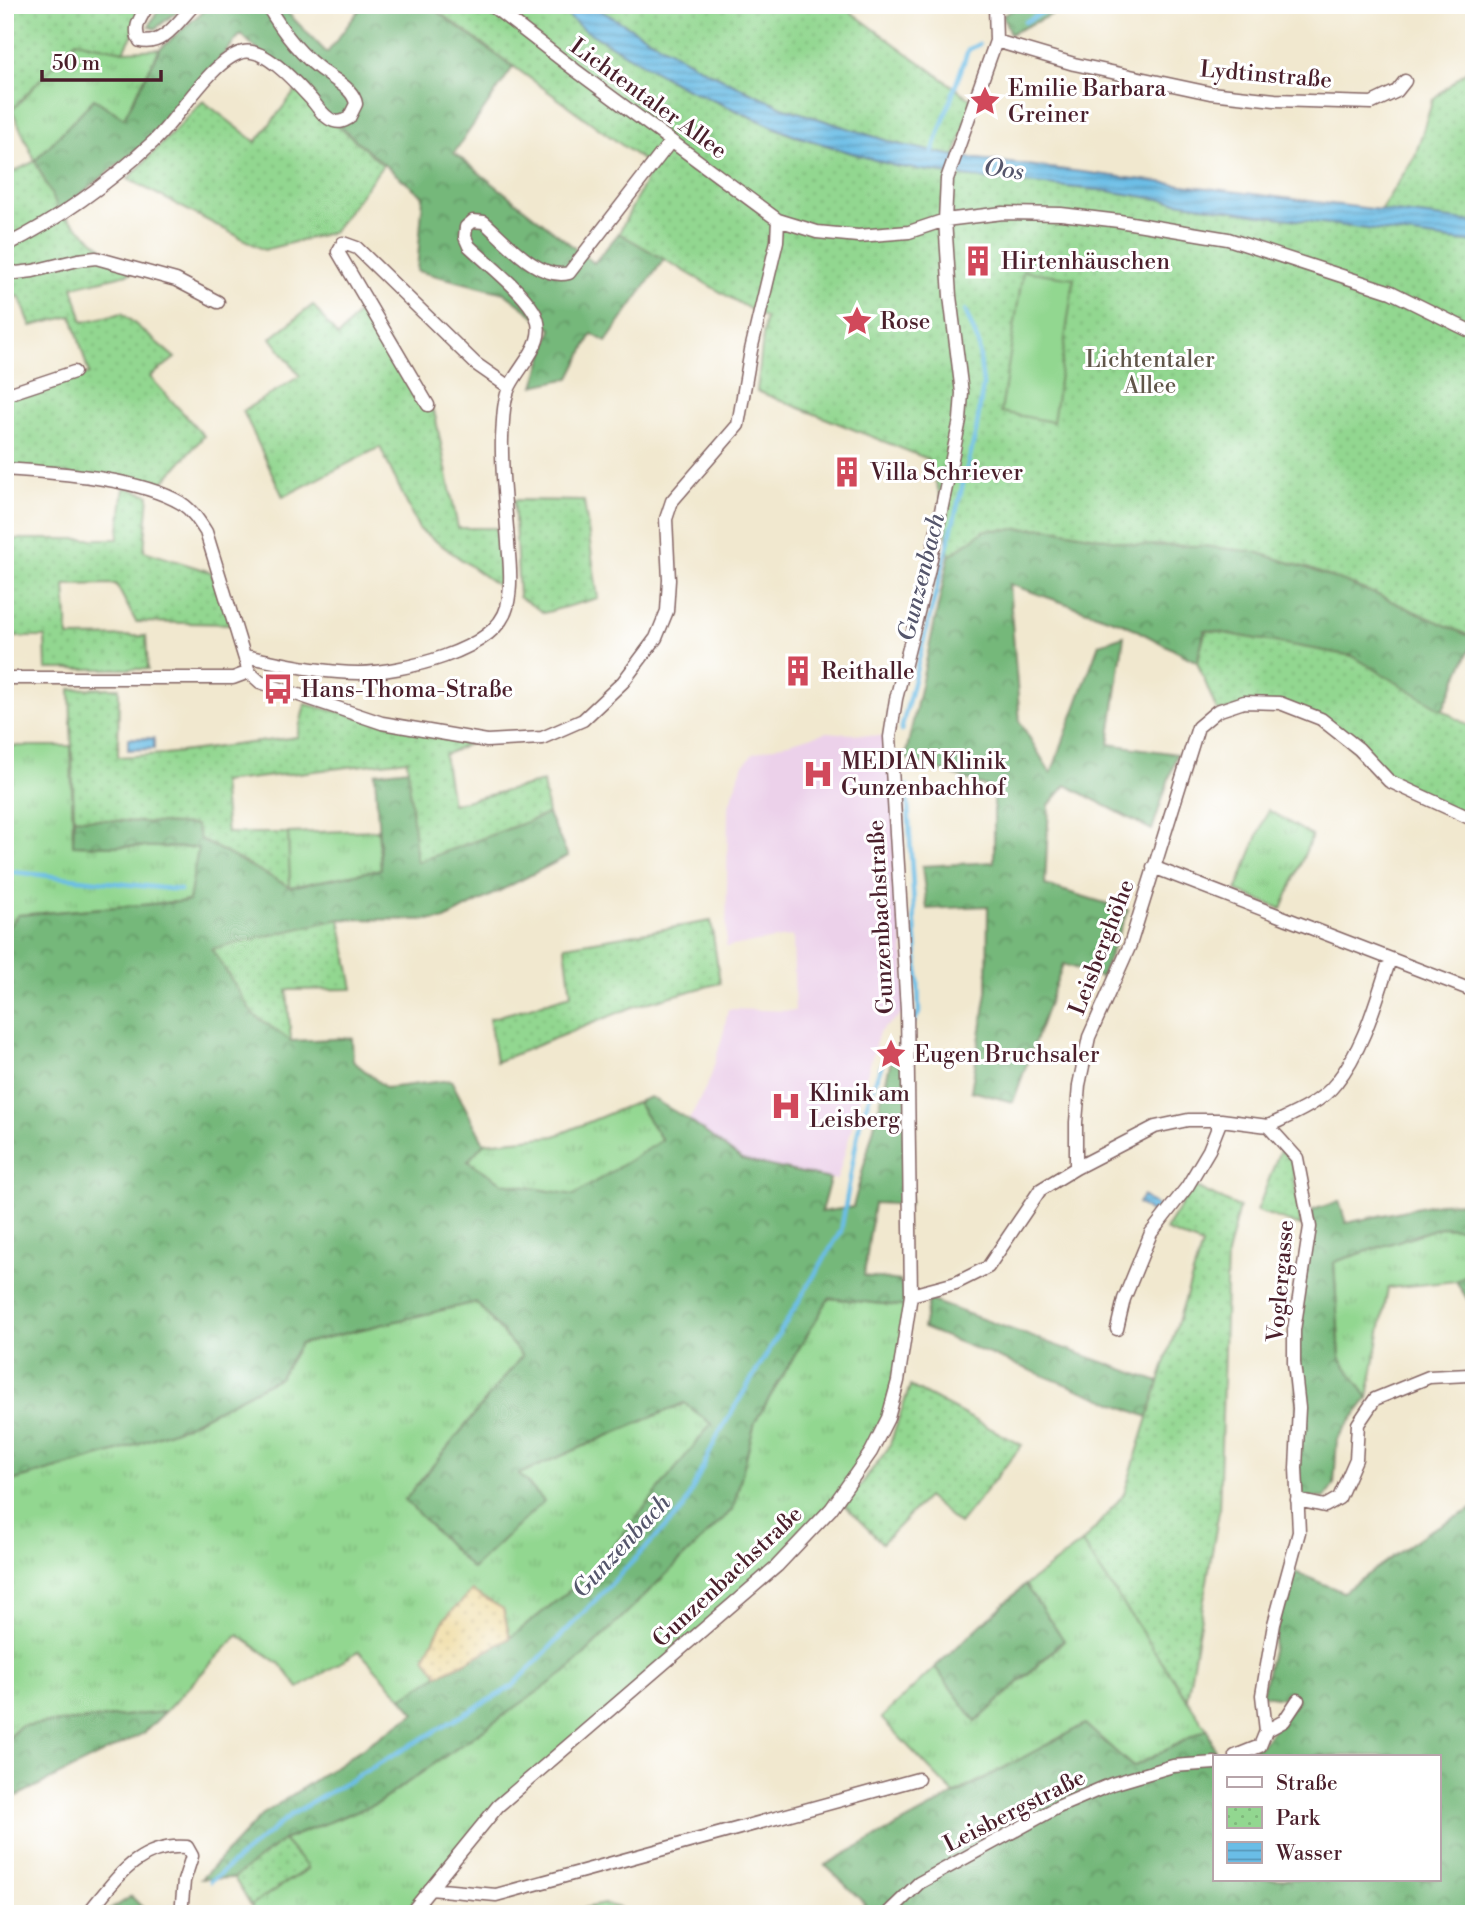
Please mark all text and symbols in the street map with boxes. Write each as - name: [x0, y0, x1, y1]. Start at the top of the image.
- street label: Lichtentaler Allee: [564, 32, 732, 165]
- scale bar: [42, 38, 161, 82]
- text: 50 m: [52, 51, 100, 77]
- street label: Lydtinstraße: [1199, 55, 1333, 95]
- place label: Emilie Barbara Greiner: [1008, 75, 1167, 129]
- place icon: Emilie Barbara Greiner: [968, 84, 1002, 118]
- water label: Oos: [982, 152, 1026, 188]
- building icon: Hirtenhäuschen: [961, 244, 995, 278]
- place label: Hirtenhäuschen: [1001, 248, 1170, 276]
- place icon: Rose: [840, 304, 874, 338]
- place label: Rose: [880, 308, 930, 336]
- park label: Lichtentaler Allee: [1085, 346, 1215, 400]
- building icon: Villa Schriever: [830, 455, 864, 489]
- place label: Villa Schriever: [869, 459, 1023, 487]
- water label: Gunzenbach: [892, 509, 953, 644]
- building icon: Reithalle: [781, 654, 815, 688]
- place label: Reithalle: [821, 658, 915, 686]
- bus stop icon: Hans-Thoma-Straße: [261, 672, 295, 706]
- place label: Hans-Thoma-Straße: [301, 676, 513, 704]
- place label: MEDIAN Klinik Gunzenbachhof: [841, 748, 1007, 802]
- hospital icon: MEDIAN Klinik Gunzenbachhof: [801, 757, 835, 791]
- street label: Gunzenbachstraße: [862, 819, 900, 1015]
- street label: Leisberghöhe: [1063, 876, 1141, 1019]
- place icon: Eugen Bruchsaler: [874, 1037, 908, 1071]
- place label: Eugen Bruchsaler: [914, 1041, 1100, 1069]
- place label: Klinik am Leisberg: [809, 1080, 910, 1134]
- hospital icon: Klinik am Leisberg: [769, 1089, 803, 1123]
- street label: Voglergasse: [1262, 1219, 1300, 1344]
- water label: Gunzenbach: [566, 1488, 678, 1605]
- street label: Gunzenbachstraße: [647, 1500, 808, 1653]
- legend: [1213, 1755, 1440, 1881]
- street label: Leisbergstraße: [939, 1763, 1090, 1859]
- text: Straße: [1276, 1771, 1338, 1797]
- text: Park: [1276, 1806, 1321, 1832]
- text: Wasser: [1275, 1841, 1342, 1867]

